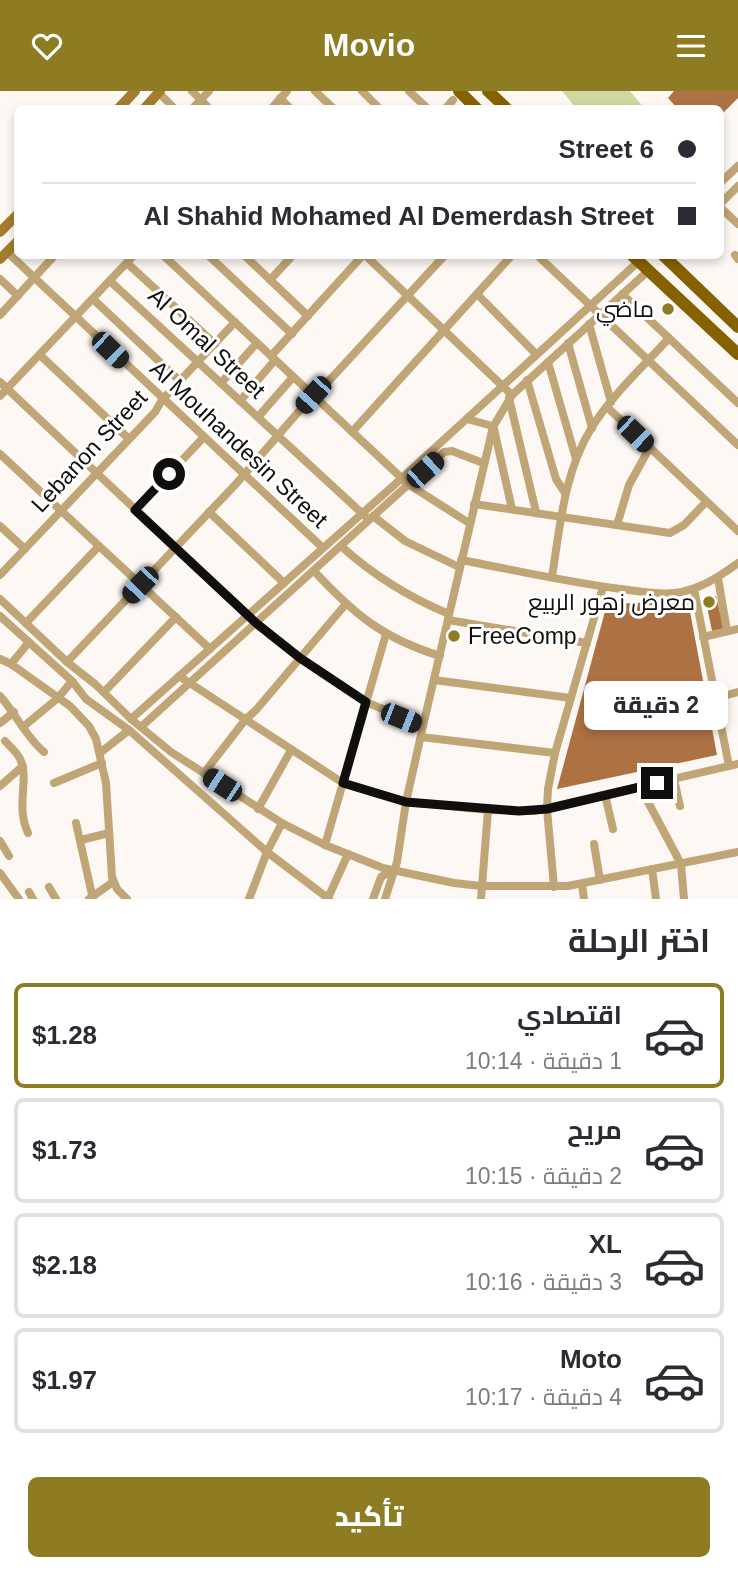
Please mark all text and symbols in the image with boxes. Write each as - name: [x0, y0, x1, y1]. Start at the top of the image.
- icon: heart: [28, 27, 66, 65]
- text: Movio: [323, 27, 415, 63]
- icon: menu: [672, 27, 710, 65]
- text: Street 6: [559, 134, 654, 164]
- text: Al Shahid Mohamed Al Demerdash Street: [144, 201, 654, 231]
- street label: Al Omal Street: [143, 282, 271, 404]
- place label: ماضي: [596, 296, 654, 326]
- marker: ماضي: [660, 301, 676, 317]
- car: [88, 328, 133, 372]
- street label: Al Mouhandesin Street: [145, 355, 333, 533]
- car: [292, 372, 335, 418]
- street label: Lebanon Street: [26, 384, 153, 517]
- car: [613, 412, 658, 456]
- car: [403, 448, 448, 492]
- route start: [153, 458, 185, 490]
- car: [118, 563, 163, 607]
- place label: معرض زهور الربيع: [528, 589, 695, 618]
- marker: معرض زهور الربيع: [701, 594, 717, 610]
- place label: FreeComp: [468, 623, 577, 649]
- marker: FreeComp: [446, 628, 462, 644]
- callout: 2 دقيقة: [585, 681, 729, 731]
- text: 2 دقيقة: [613, 692, 699, 718]
- car: [378, 700, 425, 736]
- car: [199, 765, 246, 805]
- route end: [641, 767, 673, 799]
- text: اختر الرحلة: [568, 923, 710, 959]
- text: اقتصادي: [517, 1000, 622, 1030]
- icon: car: [643, 1004, 706, 1067]
- text: $1.28: [32, 1020, 97, 1050]
- text: 1 دقيقة · 10:14: [465, 1048, 622, 1074]
- text: مريح: [567, 1115, 622, 1145]
- icon: car: [643, 1119, 706, 1182]
- text: $1.73: [32, 1135, 97, 1165]
- text: 2 دقيقة · 10:15: [465, 1163, 622, 1189]
- text: XL: [589, 1229, 622, 1259]
- icon: car: [643, 1234, 706, 1297]
- text: $2.18: [32, 1250, 97, 1280]
- text: 3 دقيقة · 10:16: [465, 1269, 622, 1295]
- text: Moto: [560, 1344, 622, 1374]
- icon: car: [643, 1349, 706, 1412]
- text: $1.97: [32, 1365, 97, 1395]
- text: 4 دقيقة · 10:17: [465, 1384, 622, 1410]
- button: تأكيد: [28, 1477, 710, 1557]

